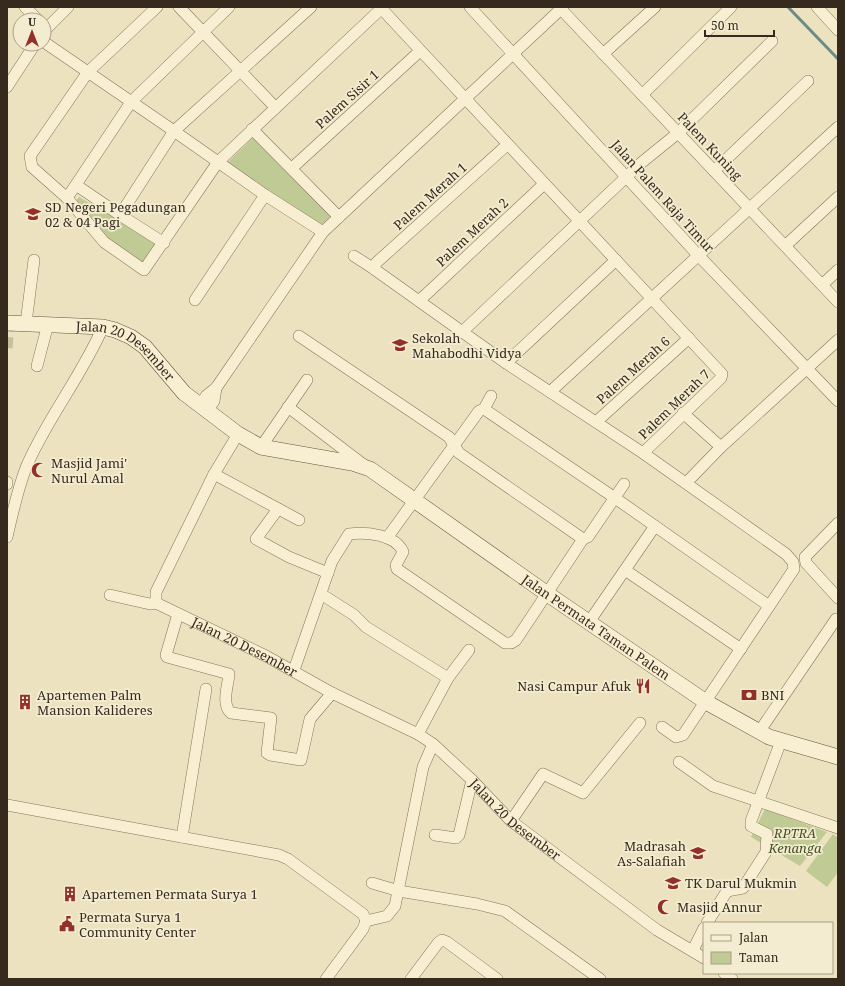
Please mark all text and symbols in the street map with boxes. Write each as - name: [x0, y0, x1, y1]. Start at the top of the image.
- north arrow: [12, 12, 52, 52]
- scale bar: [705, 12, 774, 38]
- text: U: [28, 14, 37, 29]
- text: 50 m: [711, 17, 739, 34]
- street label: Palem Sisir 1: [311, 66, 383, 132]
- street label: Palem Kuning: [674, 108, 746, 184]
- street label: Jalan Palem Raja Timur: [607, 135, 719, 256]
- street label: Palem Merah 1: [389, 158, 471, 234]
- street label: Palem Merah 2: [432, 194, 512, 270]
- place label: SD Negeri Pegadungan 02 & 04 Pagi: [45, 198, 186, 231]
- school or university icon: SD Negeri Pegadungan 02 & 04 Pagi: [24, 205, 42, 223]
- street label: Jalan 20 Desember: [75, 317, 179, 385]
- place label: Sekolah Mahabodhi Vidya: [412, 329, 522, 362]
- street label: Palem Merah 6: [592, 332, 674, 408]
- school or university icon: Sekolah Mahabodhi Vidya: [391, 336, 409, 354]
- street label: Palem Merah 7: [634, 365, 714, 443]
- place label: Masjid Jami' Nurul Amal: [51, 454, 127, 487]
- mosque icon: Masjid Jami' Nurul Amal: [30, 461, 48, 479]
- street label: Jalan Permata Taman Palem: [518, 569, 674, 684]
- street label: Jalan 20 Desember: [188, 612, 301, 681]
- place label: Nasi Campur Afuk: [517, 677, 631, 695]
- restaurant icon: Nasi Campur Afuk: [634, 677, 652, 695]
- place label: Apartemen Palm Mansion Kalideres: [37, 686, 153, 719]
- bank icon: BNI: [740, 686, 758, 704]
- place label: BNI: [761, 686, 784, 704]
- building icon: Apartemen Palm Mansion Kalideres: [16, 693, 34, 711]
- street label: Jalan 20 Desember: [465, 774, 564, 864]
- park label: RPTRA Kenanga: [767, 824, 822, 857]
- place label: Madrasah As-Salafiah: [617, 837, 686, 870]
- school or university icon: Madrasah As-Salafiah: [689, 844, 707, 862]
- school or university icon: TK Darul Mukmin: [664, 874, 682, 892]
- place label: TK Darul Mukmin: [685, 874, 798, 892]
- building icon: Apartemen Permata Surya 1: [61, 885, 79, 903]
- place label: Apartemen Permata Surya 1: [82, 885, 258, 903]
- mosque icon: Masjid Annur: [656, 898, 674, 916]
- place label: Masjid Annur: [677, 898, 762, 916]
- place label: Permata Surya 1 Community Center: [79, 908, 196, 941]
- public building icon: Permata Surya 1 Community Center: [58, 915, 76, 933]
- legend: [703, 922, 833, 974]
- text: Jalan: [738, 929, 769, 946]
- text: Taman: [739, 949, 779, 966]

